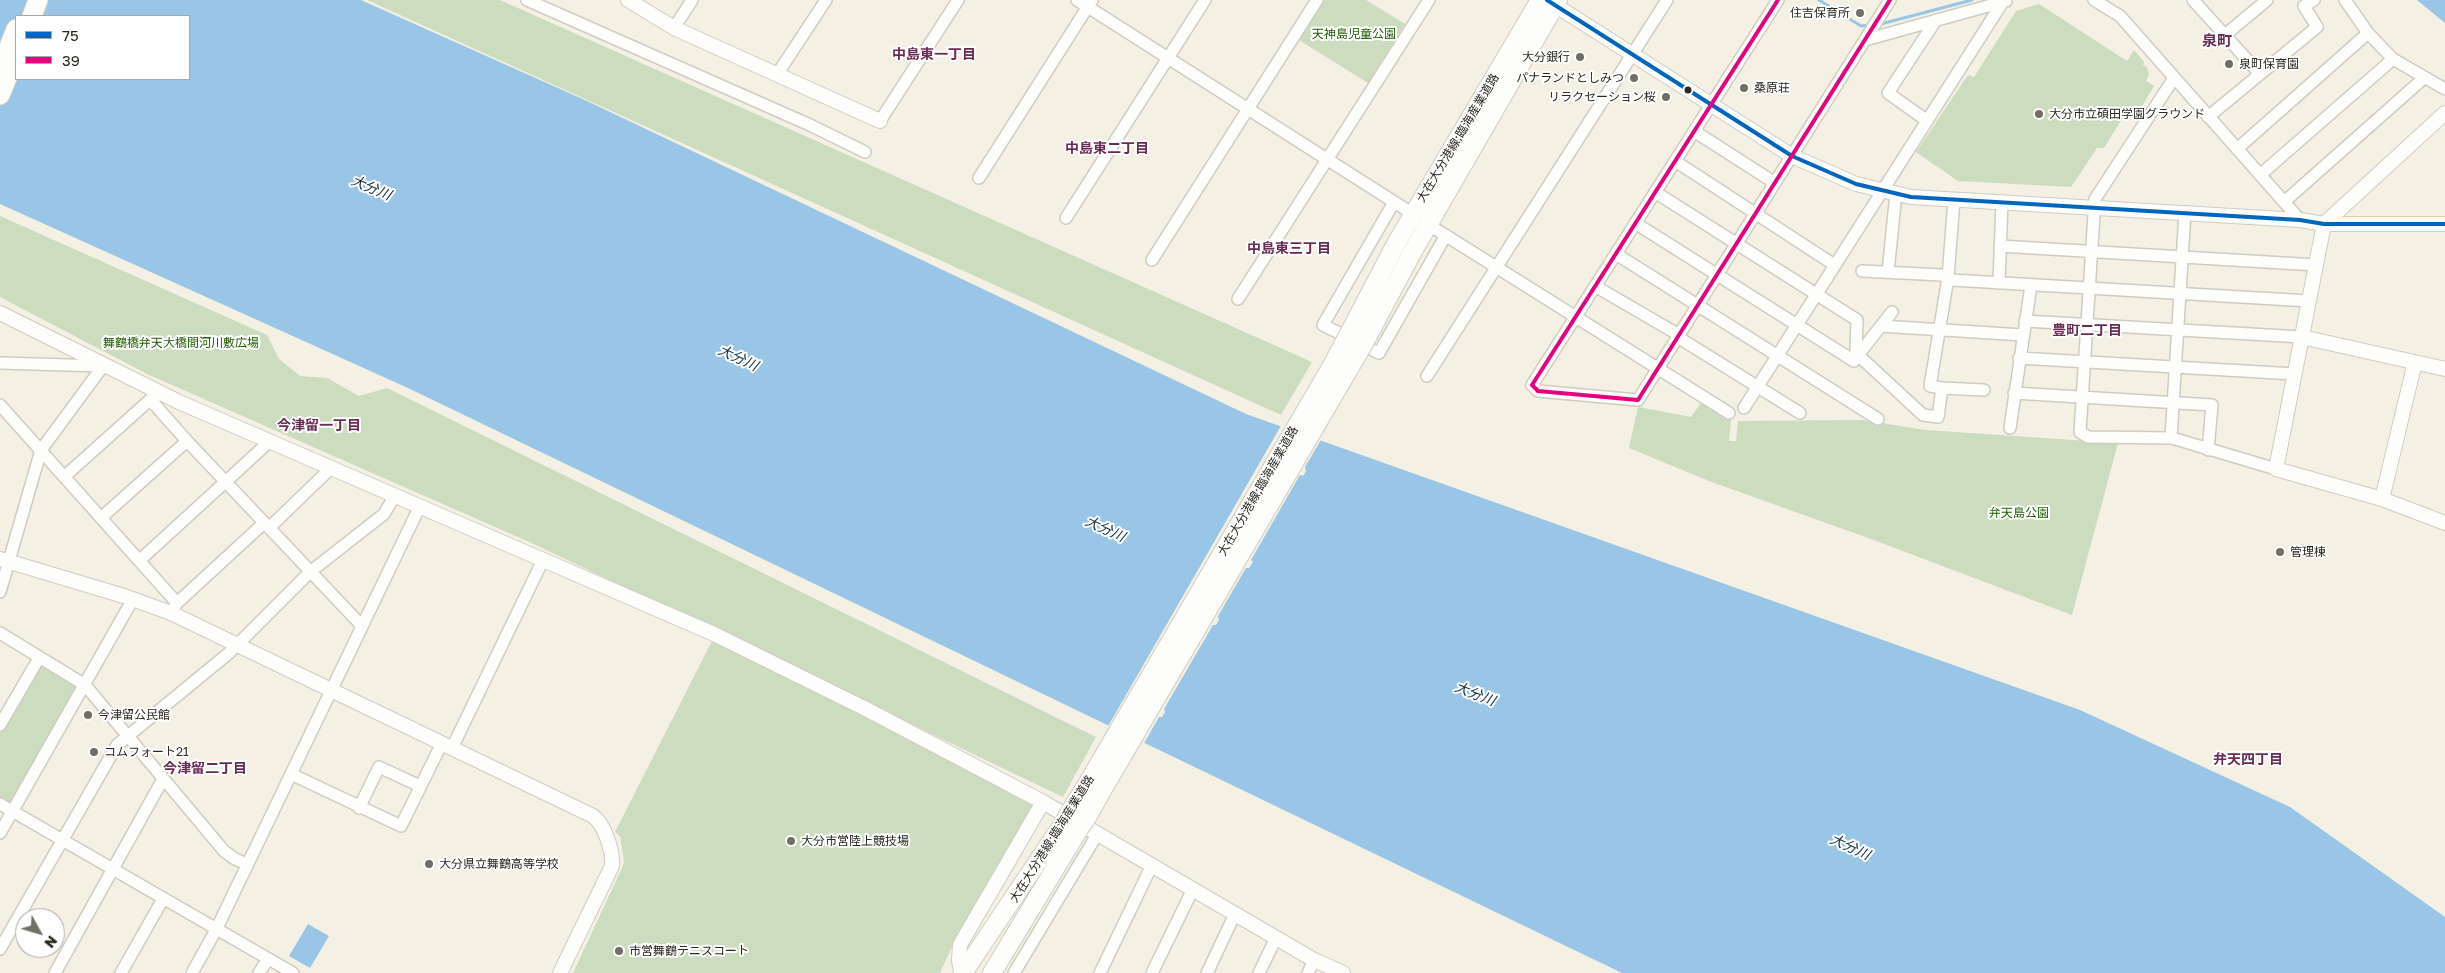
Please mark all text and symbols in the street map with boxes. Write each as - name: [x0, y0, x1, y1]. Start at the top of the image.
- place label: 住吉保育所: [1790, 6, 1850, 20]
- marker: 住吉保育所: [1854, 7, 1866, 19]
- legend: [15, 15, 190, 80]
- text: 75: [62, 26, 79, 44]
- park label: 天神島児童公園: [1312, 27, 1396, 41]
- district label: 泉町: [2202, 32, 2232, 50]
- district label: 中島東一丁目: [892, 47, 976, 63]
- place label: 大分銀行: [1522, 50, 1570, 64]
- text: 39: [62, 51, 80, 69]
- marker: 大分銀行: [1574, 51, 1586, 63]
- place label: 泉町保育園: [2239, 57, 2299, 71]
- marker: 泉町保育園: [2223, 58, 2235, 70]
- street label: 大在大分港線;臨海産業道路: [1414, 71, 1502, 205]
- place label: パナランドとしみつ: [1516, 71, 1624, 85]
- marker: パナランドとしみつ: [1628, 72, 1640, 84]
- place label: 桑原荘: [1754, 81, 1790, 95]
- marker: 桑原荘: [1738, 82, 1750, 94]
- unlabelled marker: [1683, 85, 1693, 95]
- place label: リラクセーション桜: [1548, 90, 1656, 104]
- marker: リラクセーション桜: [1660, 91, 1672, 103]
- place label: 大分市立碩田学園グラウンド: [2049, 107, 2205, 121]
- marker: 大分市立碩田学園グラウンド: [2033, 108, 2045, 120]
- district label: 中島東二丁目: [1065, 141, 1149, 157]
- water label: 大分川: [348, 172, 394, 204]
- district label: 中島東三丁目: [1247, 241, 1331, 257]
- district label: 豊町二丁目: [2052, 323, 2122, 339]
- park label: 舞鶴橋弁天大橋間河川敷広場: [103, 336, 259, 350]
- water label: 大分川: [715, 342, 761, 374]
- district label: 今津留一丁目: [277, 418, 361, 434]
- street label: 大在大分港線;臨海産業道路: [1215, 423, 1301, 559]
- park label: 弁天島公園: [1989, 506, 2049, 520]
- water label: 大分川: [1082, 513, 1128, 545]
- place label: 管理棟: [2290, 545, 2326, 559]
- marker: 管理棟: [2274, 546, 2286, 558]
- water label: 大分川: [1452, 679, 1498, 709]
- place label: 今津留公民館: [98, 708, 170, 722]
- marker: 今津留公民館: [82, 709, 94, 721]
- place label: コムフォート21: [104, 745, 189, 759]
- marker: コムフォート21: [88, 746, 100, 758]
- district label: 弁天四丁目: [2213, 752, 2283, 768]
- district label: 今津留二丁目: [163, 761, 247, 777]
- street label: 大在大分港線;臨海産業道路: [1007, 773, 1097, 905]
- water label: 大分川: [1827, 831, 1873, 863]
- place label: 大分市営陸上競技場: [801, 834, 909, 848]
- marker: 大分市営陸上競技場: [785, 835, 797, 847]
- place label: 大分県立舞鶴高等学校: [439, 857, 559, 871]
- marker: 大分県立舞鶴高等学校: [423, 858, 435, 870]
- north arrow: [15, 908, 65, 958]
- text: N: [41, 933, 61, 952]
- place label: 市営舞鶴テニスコート: [629, 944, 749, 958]
- marker: 市営舞鶴テニスコート: [613, 945, 625, 957]

